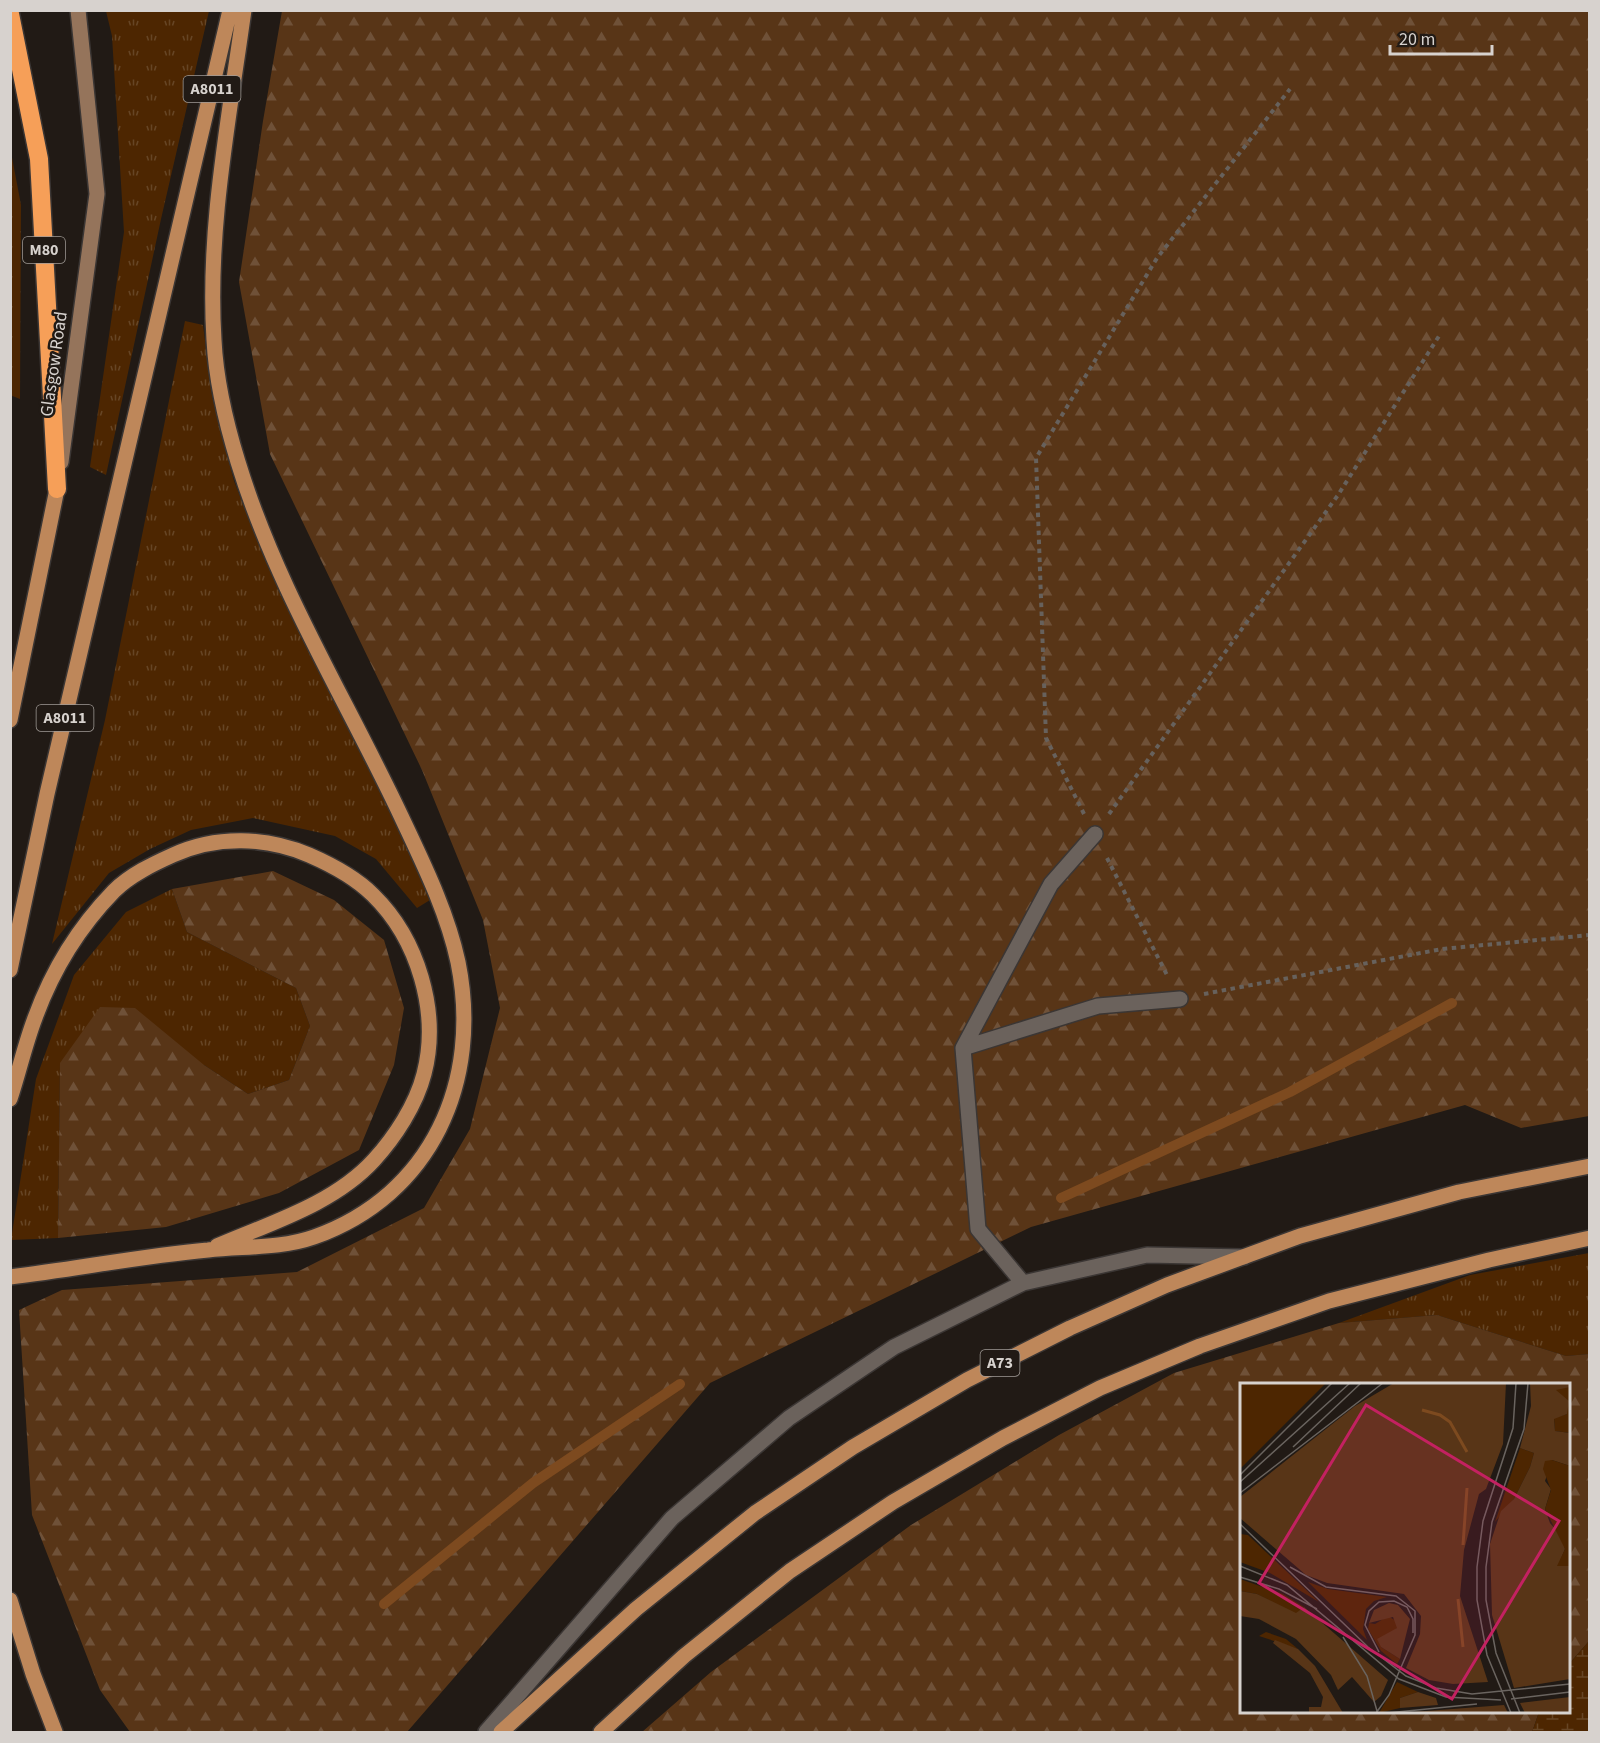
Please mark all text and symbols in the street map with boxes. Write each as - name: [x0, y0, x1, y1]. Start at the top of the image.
- scale bar: [1390, 18, 1492, 56]
- text: 20 m: [1399, 27, 1435, 52]
- road number: A8011: [184, 76, 240, 102]
- road number: M80: [23, 237, 65, 263]
- street label: Glasgow Road: [34, 310, 74, 418]
- road number: A8011: [36, 705, 94, 731]
- road number: A73: [980, 1350, 1020, 1376]
- inset map: [1240, 1383, 1570, 1713]

